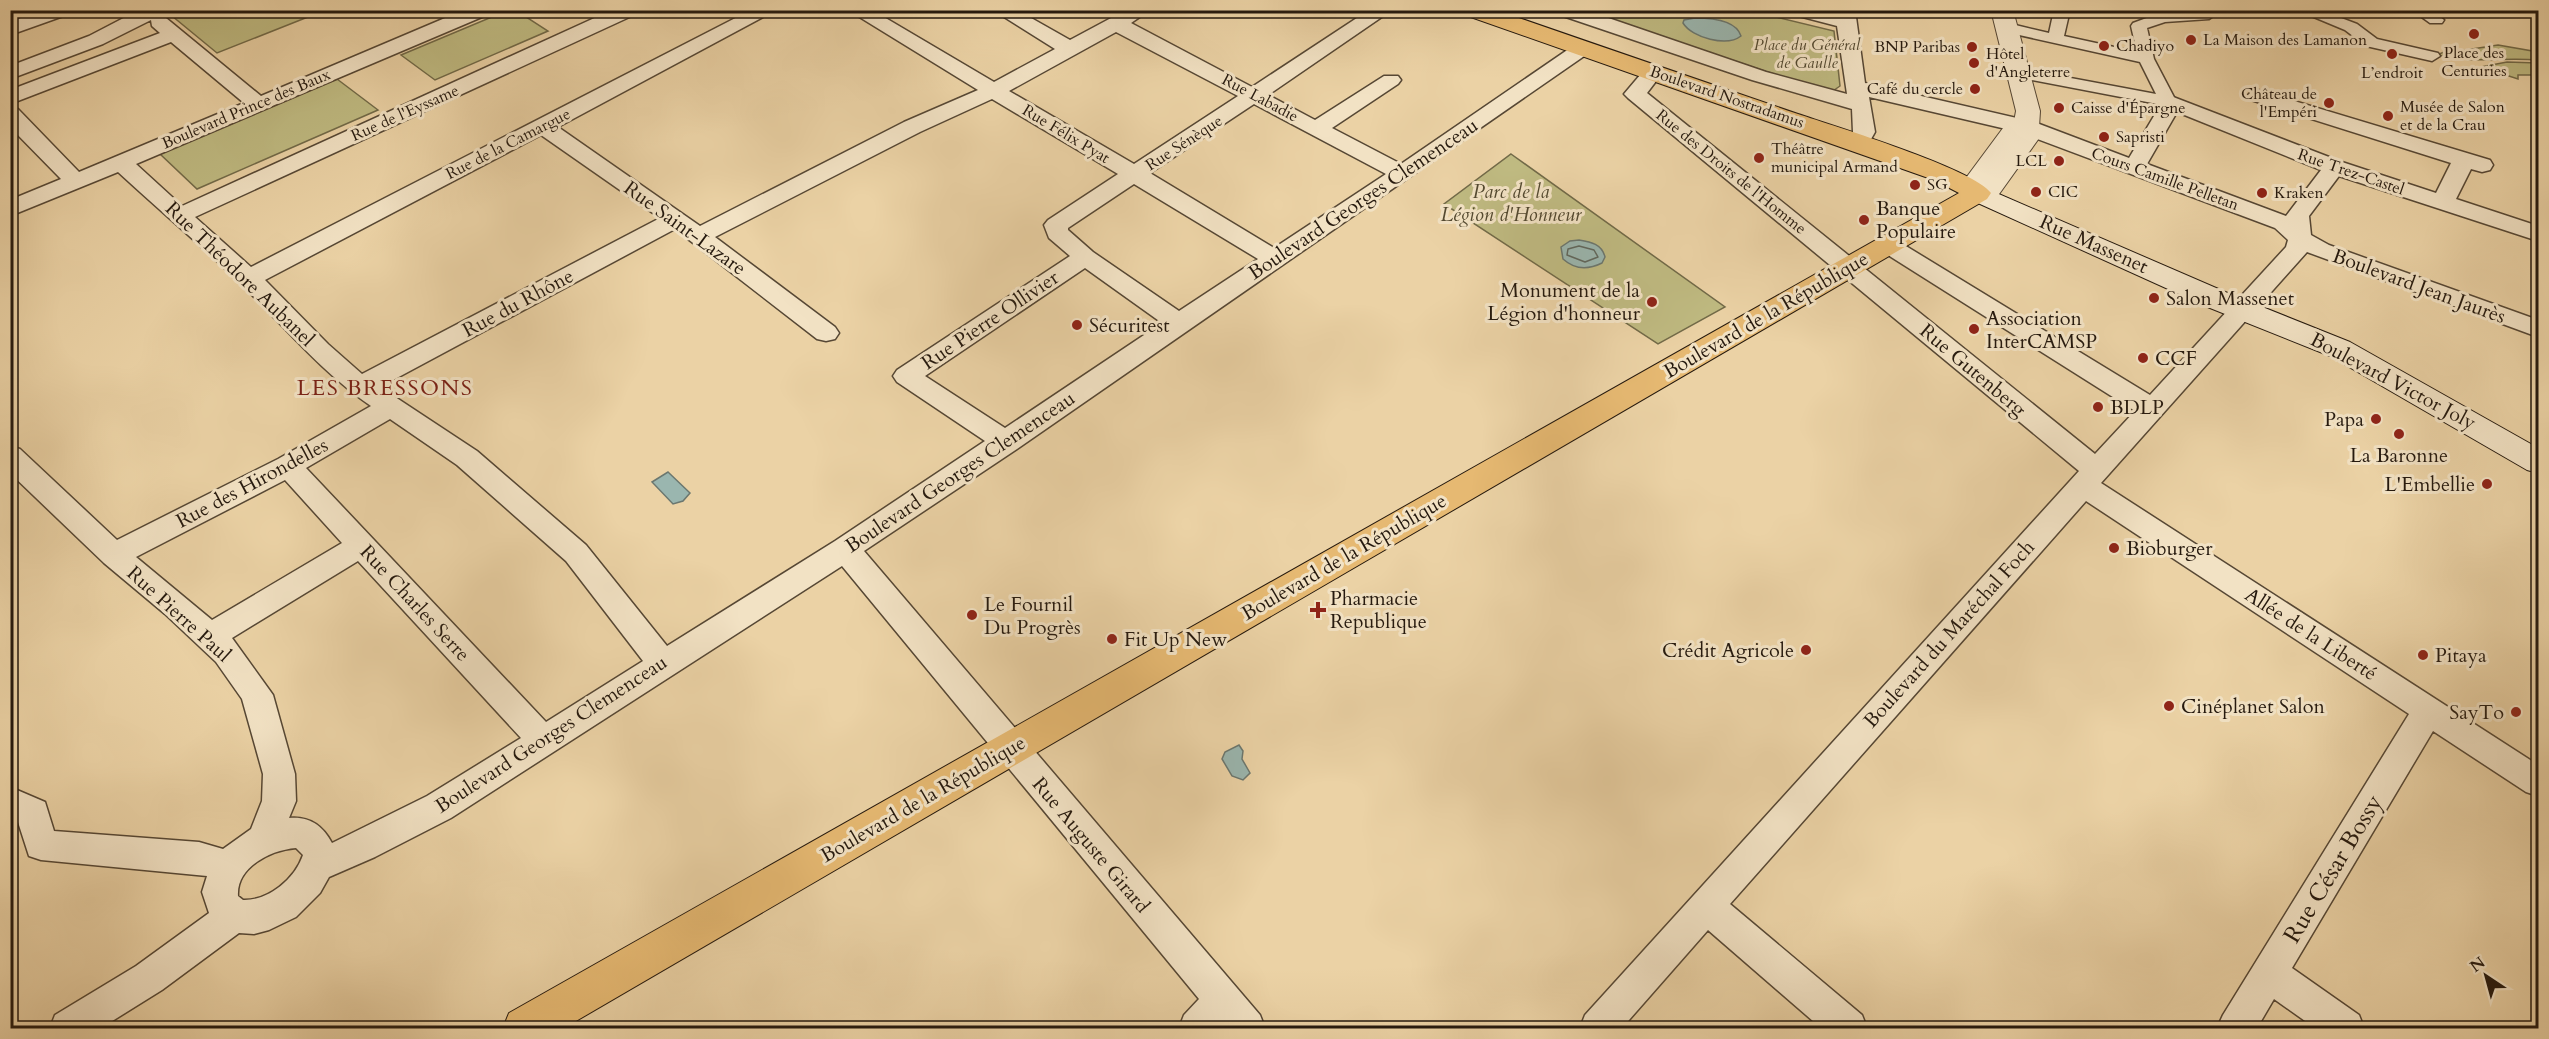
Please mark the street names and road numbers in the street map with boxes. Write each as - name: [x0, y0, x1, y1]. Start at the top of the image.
- street label: Boulevard Nostradamus: [1647, 60, 1807, 134]
- street label: Boulevard Prince des Baux: [158, 63, 334, 154]
- street label: Rue Labadie: [1218, 69, 1302, 127]
- street label: Rue de l'Eyssame: [348, 79, 462, 147]
- street label: Rue Félix Pyat: [1018, 99, 1114, 169]
- street label: Rue de la Camargue: [442, 103, 574, 185]
- street label: Rue des Droits de l'Homme: [1651, 104, 1811, 240]
- street label: Rue Sénèque: [1141, 110, 1227, 176]
- street label: Boulevard Georges Clemenceau: [1243, 112, 1483, 286]
- street label: Cours Camille Pelletan: [2088, 142, 2242, 216]
- street label: Rue Trez-Castel: [2295, 143, 2407, 201]
- street label: Rue Saint-Lazare: [618, 175, 752, 281]
- street label: Rue Théodore Aubanel: [159, 195, 321, 353]
- street label: Rue Massenet: [2036, 208, 2153, 280]
- street label: Boulevard Jean Jaurès: [2329, 242, 2509, 330]
- street label: Boulevard de la République: [1659, 245, 1873, 385]
- street label: Rue du Rhône: [458, 262, 578, 344]
- street label: Rue Pierre Ollivier: [916, 264, 1064, 376]
- street label: Rue Gutenberg: [1914, 317, 2033, 423]
- street label: Boulevard Victor Joly: [2305, 326, 2481, 436]
- street label: Boulevard Georges Clemenceau: [840, 385, 1080, 559]
- street label: Rue des Hirondelles: [171, 432, 333, 534]
- street label: Boulevard de la République: [1237, 487, 1451, 627]
- street label: Boulevard du Maréchal Foch: [1857, 534, 2041, 734]
- street label: Rue Charles Serre: [354, 539, 476, 667]
- street label: Rue Pierre Paul: [121, 560, 237, 668]
- street label: Allée de la Liberté: [2240, 581, 2382, 687]
- street label: Boulevard Georges Clemenceau: [430, 649, 672, 819]
- street label: Boulevard de la République: [816, 729, 1030, 869]
- street label: Rue Auguste Girard: [1026, 771, 1156, 919]
- street label: Rue César Bossy: [2276, 788, 2391, 950]

